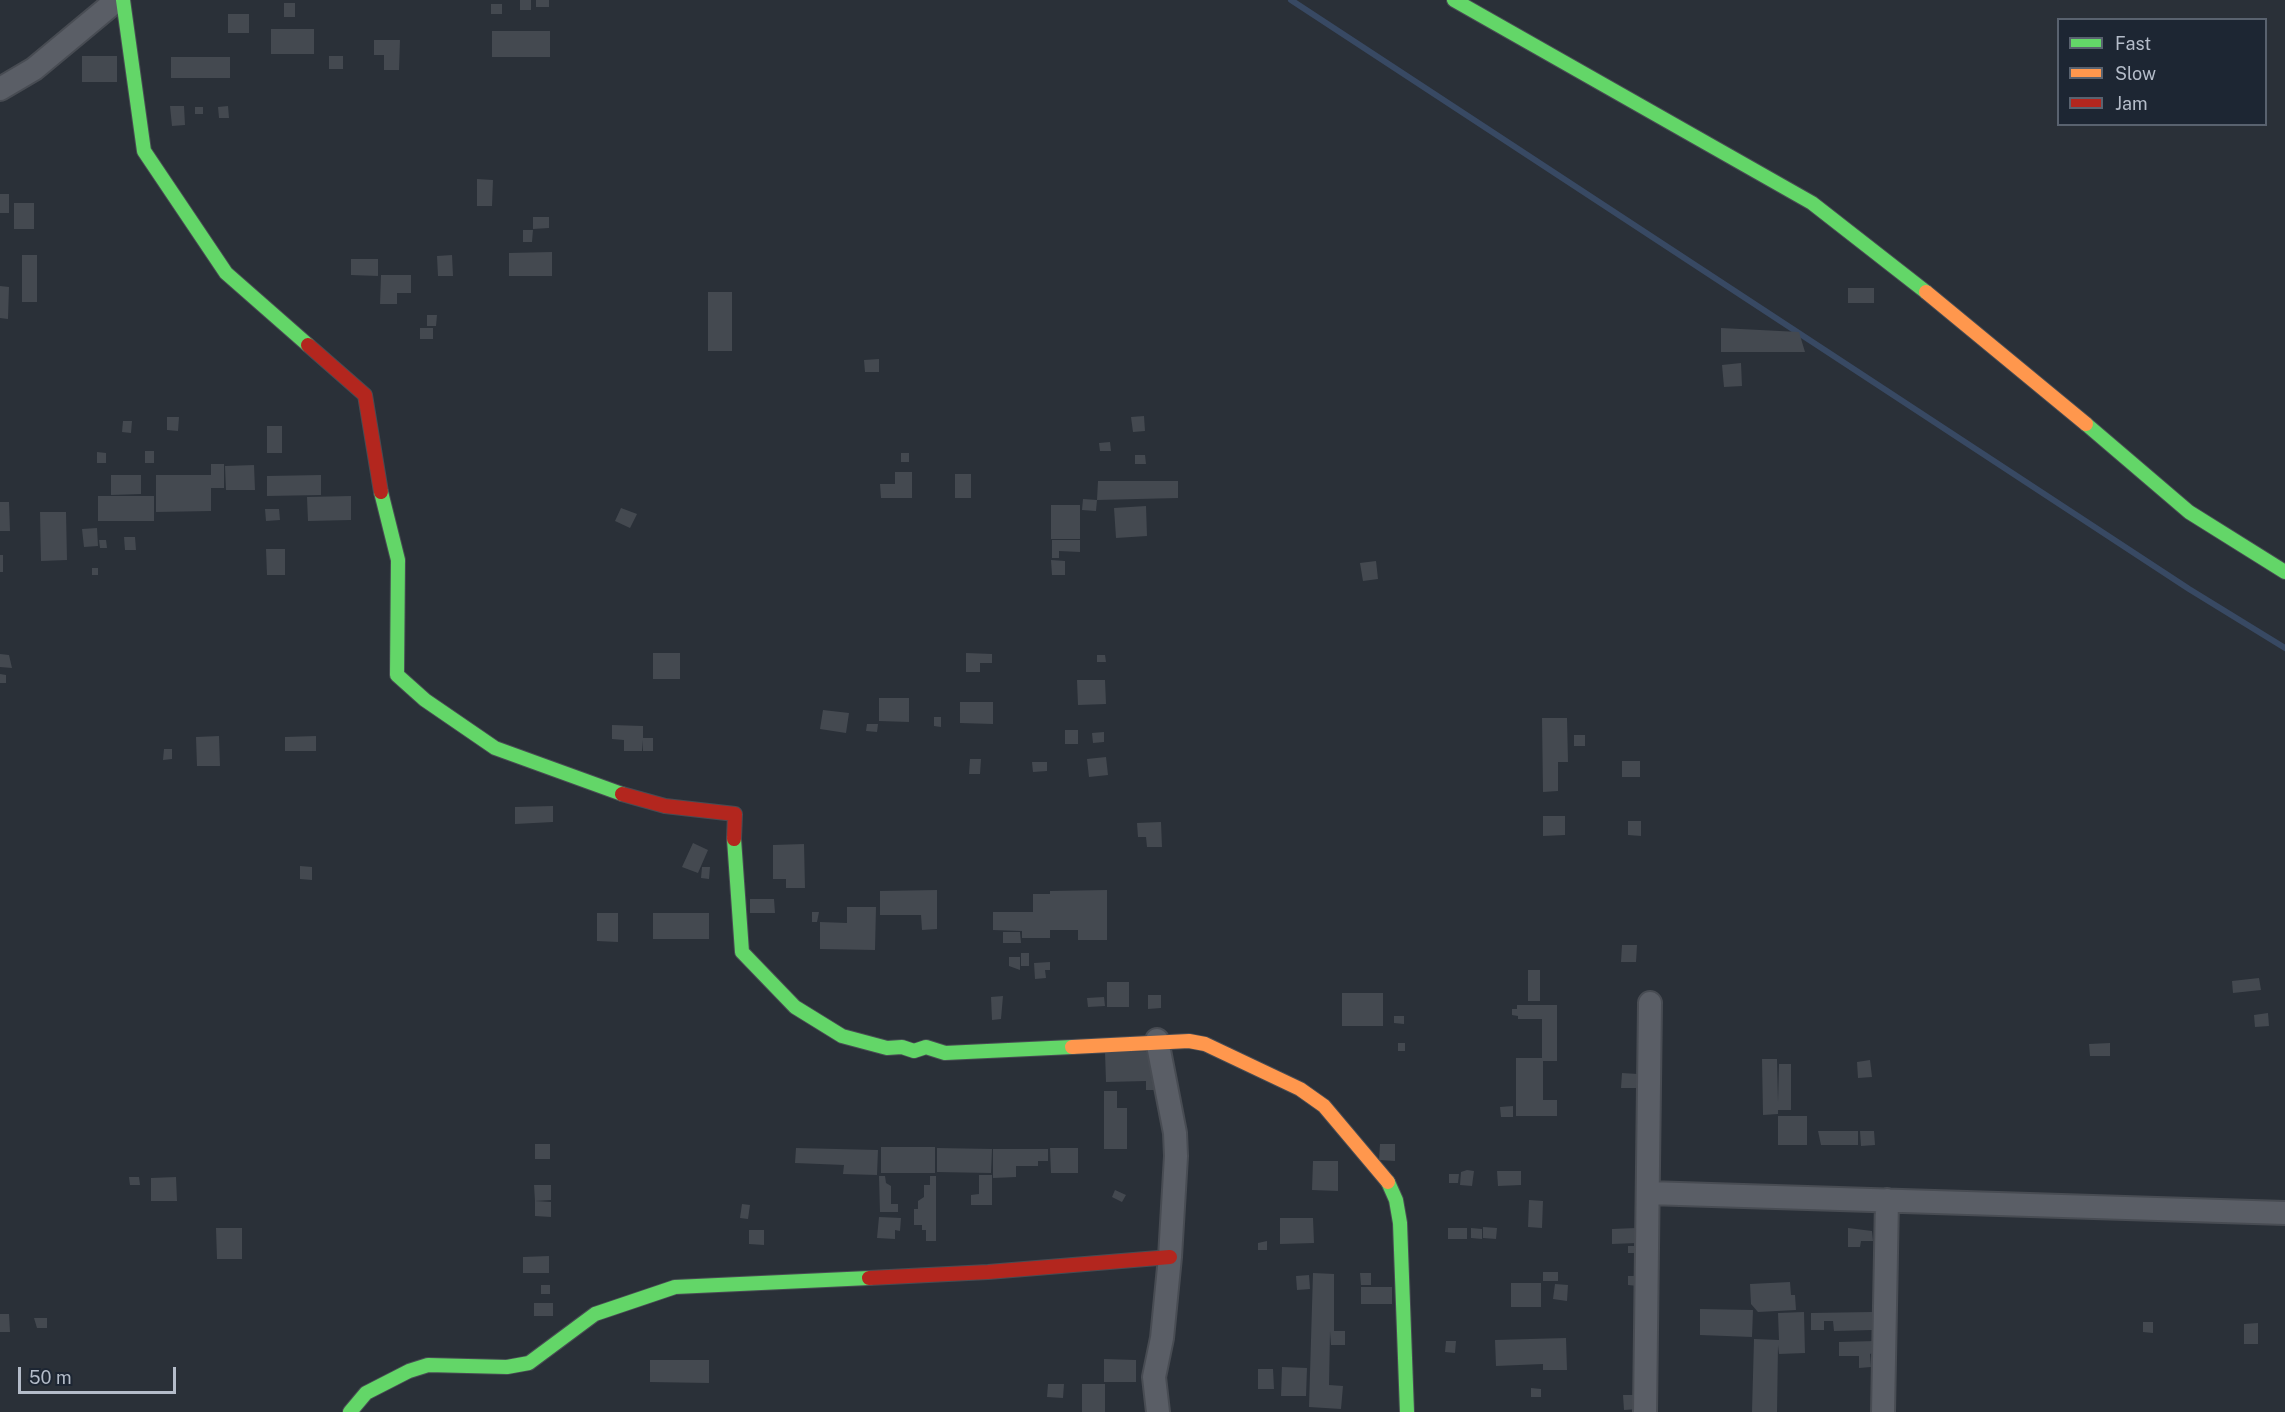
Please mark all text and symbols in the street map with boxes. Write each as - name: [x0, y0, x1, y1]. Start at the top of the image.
- legend: [2057, 18, 2267, 126]
- text: Fast: [2115, 33, 2151, 54]
- text: Slow: [2115, 63, 2156, 84]
- text: Jam: [2115, 93, 2148, 114]
- scale bar: [21, 1355, 178, 1393]
- text: 50 m: [29, 1367, 72, 1388]

